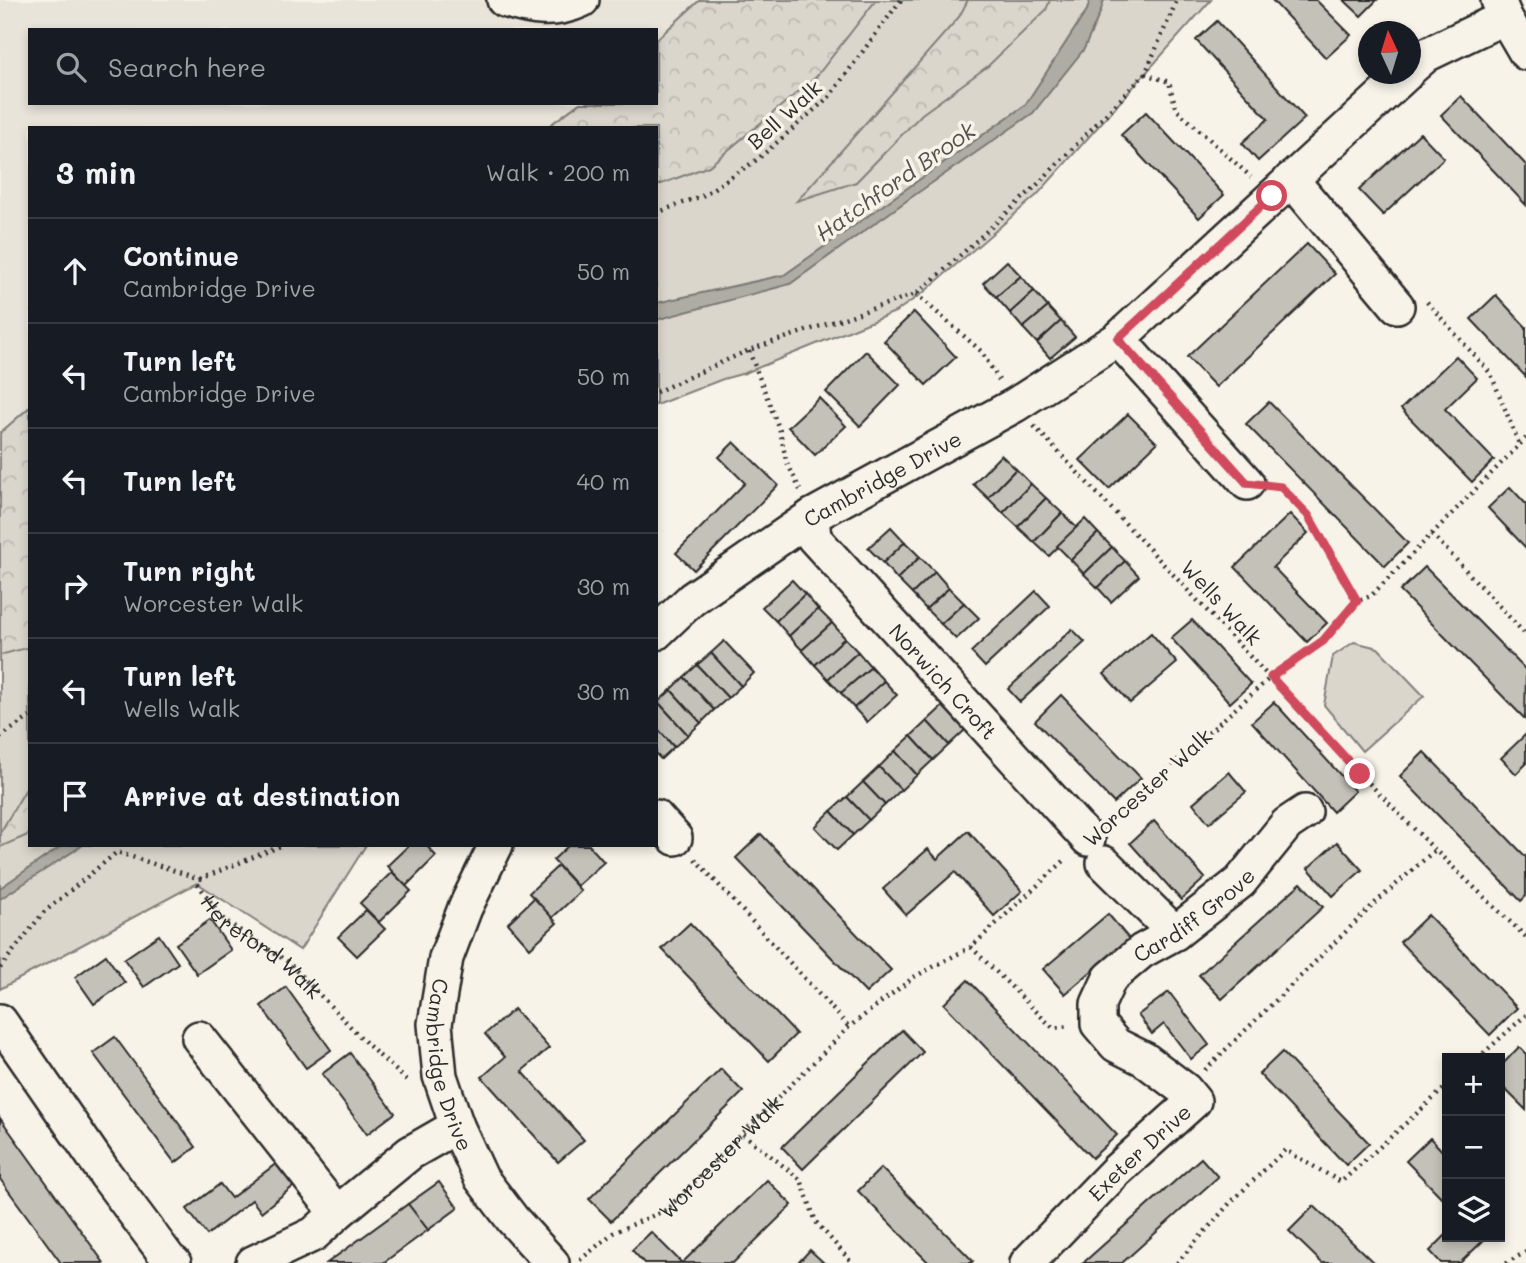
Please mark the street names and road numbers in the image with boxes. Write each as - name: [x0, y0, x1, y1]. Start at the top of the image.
- street label: Bell Walk: [741, 73, 827, 155]
- street label: Cambridge Drive: [797, 424, 966, 532]
- street label: Wells Walk: [1176, 554, 1268, 650]
- street label: Norwich Croft: [884, 617, 1004, 744]
- street label: Worcester Walk: [1077, 722, 1217, 852]
- street label: Cardiff Grove: [1126, 862, 1260, 967]
- street label: Hereford Walk: [196, 888, 329, 1004]
- street label: Cambridge Drive: [421, 977, 480, 1155]
- street label: Worcester Walk: [652, 1088, 788, 1224]
- street label: Exeter Drive: [1082, 1097, 1196, 1206]

